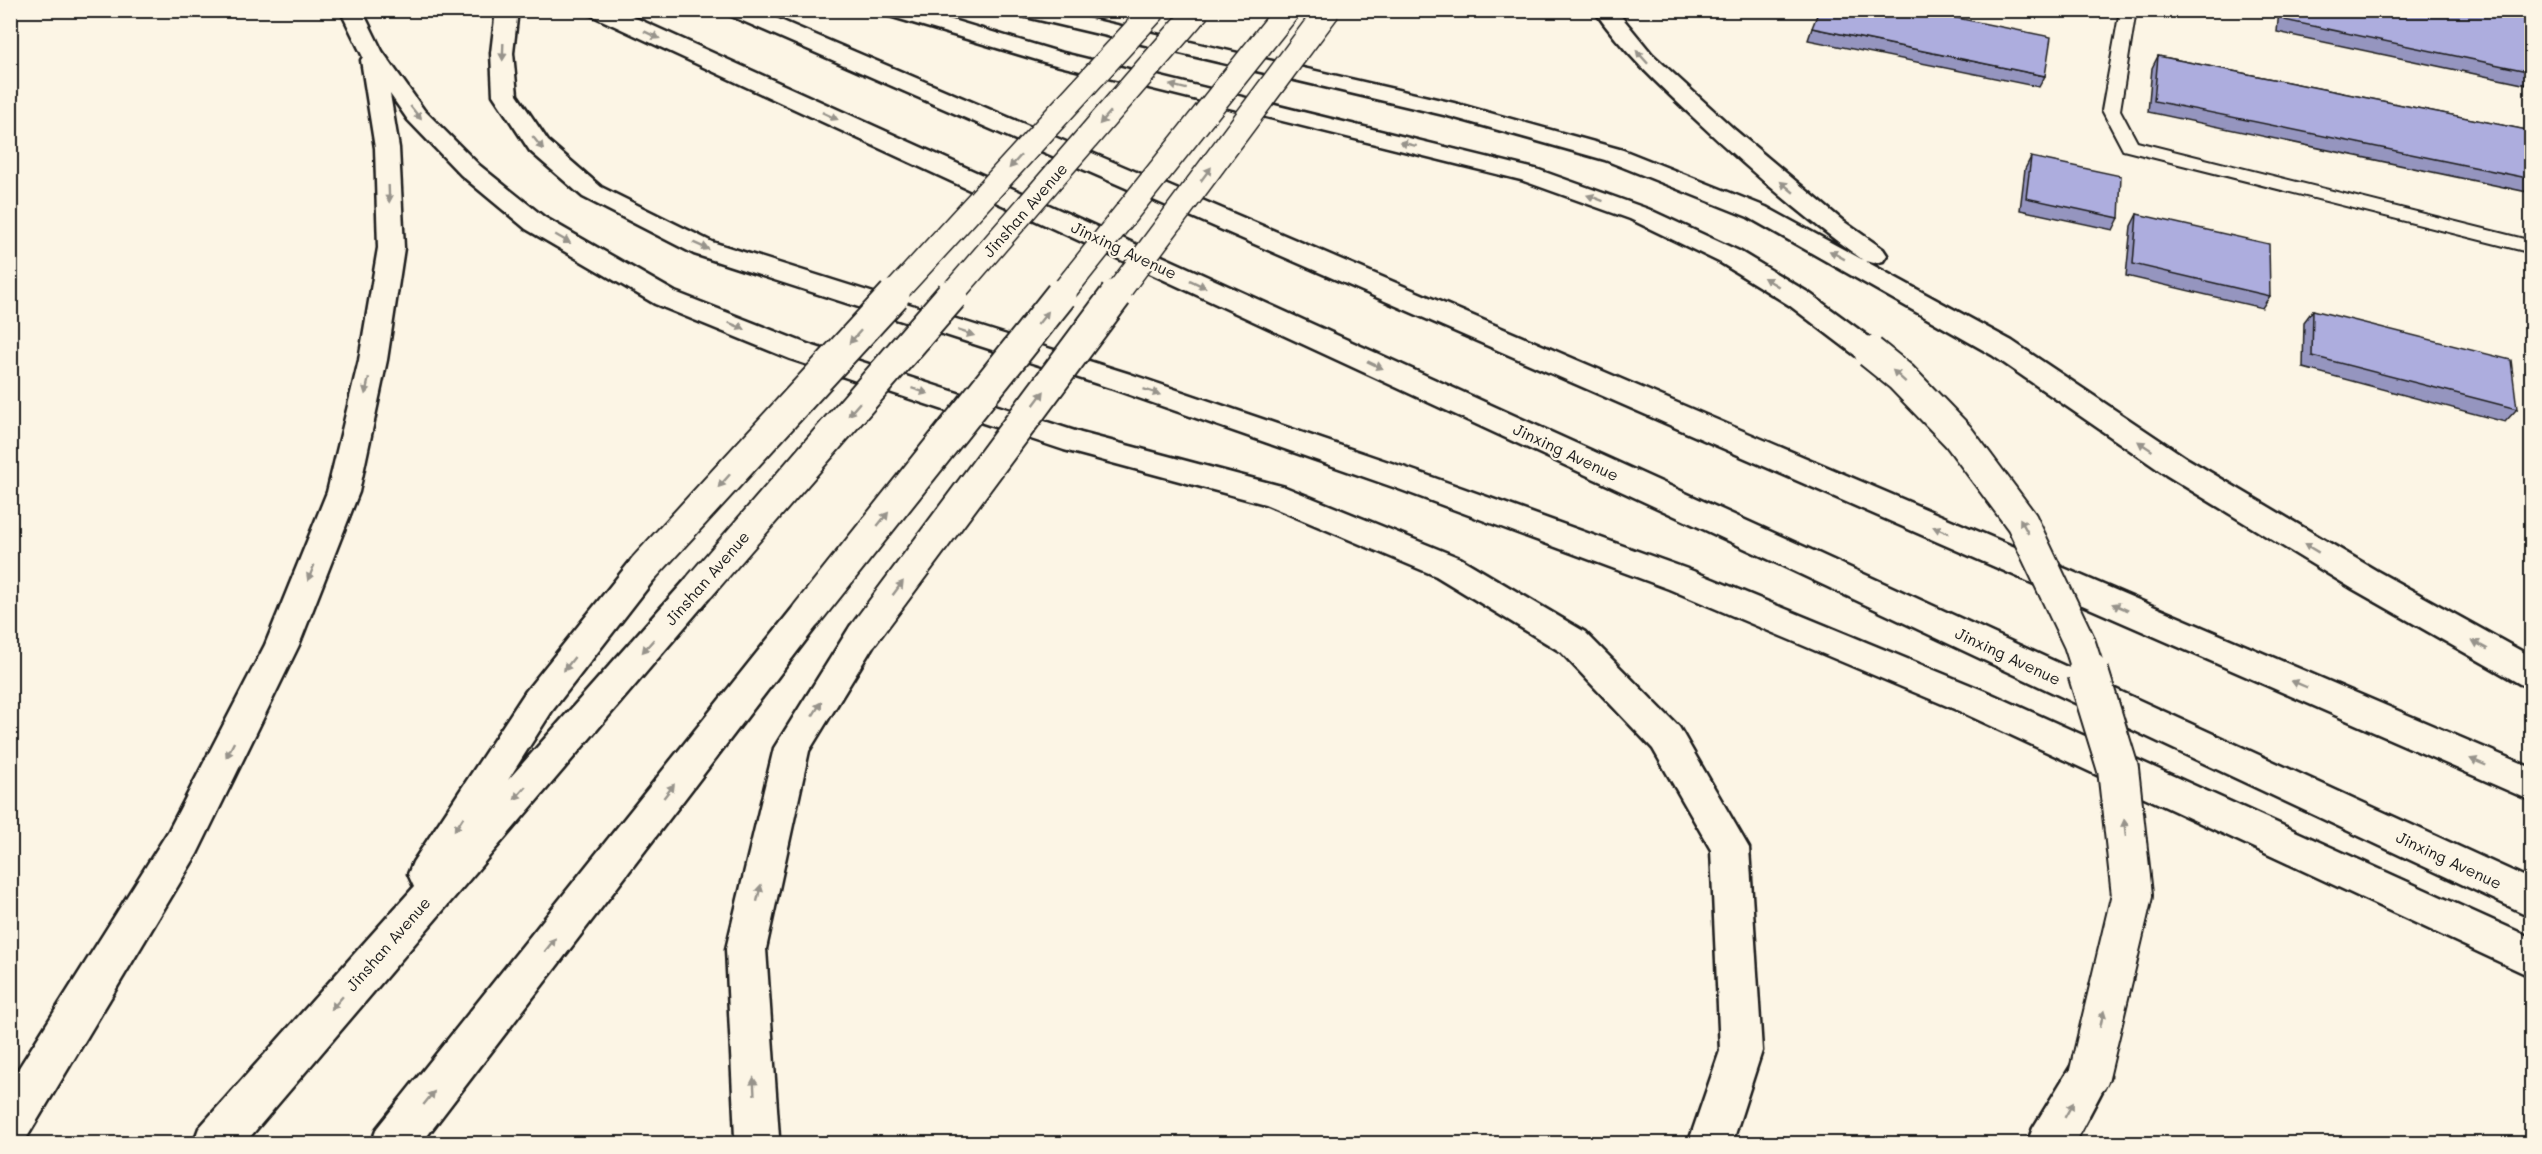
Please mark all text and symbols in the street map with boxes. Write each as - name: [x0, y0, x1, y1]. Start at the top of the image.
- one-way arrow: [644, 30, 661, 39]
- one-way arrow: [498, 43, 507, 62]
- one-way arrow: [1635, 49, 1649, 64]
- one-way arrow: [1169, 82, 1187, 92]
- one-way arrow: [409, 105, 422, 121]
- one-way arrow: [1099, 110, 1112, 125]
- one-way arrow: [821, 111, 839, 121]
- one-way arrow: [531, 135, 544, 151]
- one-way arrow: [1399, 139, 1417, 149]
- one-way arrow: [1009, 154, 1022, 169]
- street label: Jinshan Avenue: [978, 158, 1071, 261]
- one-way arrow: [1199, 167, 1211, 182]
- one-way arrow: [1780, 181, 1795, 194]
- one-way arrow: [384, 184, 393, 203]
- one-way arrow: [1586, 193, 1604, 203]
- street label: Jinxing Avenue: [1068, 216, 1180, 283]
- one-way arrow: [555, 234, 571, 245]
- one-way arrow: [692, 241, 710, 251]
- one-way arrow: [1828, 250, 1845, 260]
- one-way arrow: [1763, 276, 1779, 287]
- one-way arrow: [1190, 280, 1207, 289]
- one-way arrow: [1037, 310, 1049, 325]
- one-way arrow: [728, 321, 746, 331]
- one-way arrow: [957, 328, 975, 338]
- one-way arrow: [849, 329, 862, 344]
- one-way arrow: [1367, 361, 1384, 370]
- one-way arrow: [1892, 370, 1907, 383]
- one-way arrow: [362, 377, 371, 396]
- one-way arrow: [912, 387, 930, 397]
- one-way arrow: [1143, 388, 1161, 398]
- one-way arrow: [1033, 390, 1045, 406]
- one-way arrow: [848, 401, 861, 416]
- street label: Jinxing Avenue: [1510, 418, 1622, 485]
- one-way arrow: [2138, 440, 2154, 452]
- one-way arrow: [718, 473, 731, 488]
- one-way arrow: [876, 511, 889, 527]
- one-way arrow: [2019, 517, 2029, 534]
- one-way arrow: [1931, 525, 1949, 535]
- street label: Jinshan Avenue: [660, 526, 753, 629]
- one-way arrow: [2302, 543, 2319, 553]
- one-way arrow: [306, 564, 316, 582]
- one-way arrow: [891, 581, 903, 596]
- one-way arrow: [2110, 602, 2128, 612]
- street label: Jinxing Avenue: [1952, 622, 2064, 689]
- one-way arrow: [642, 638, 655, 653]
- one-way arrow: [2472, 640, 2489, 650]
- one-way arrow: [564, 656, 576, 671]
- one-way arrow: [2289, 679, 2307, 689]
- one-way arrow: [811, 700, 822, 717]
- one-way arrow: [225, 741, 234, 758]
- one-way arrow: [2469, 757, 2486, 766]
- one-way arrow: [663, 783, 675, 798]
- one-way arrow: [514, 785, 527, 800]
- one-way arrow: [454, 816, 465, 833]
- one-way arrow: [2120, 818, 2130, 837]
- street label: Jinxing Avenue: [2393, 826, 2505, 893]
- one-way arrow: [754, 883, 764, 902]
- street label: Jinshan Avenue: [341, 892, 434, 995]
- one-way arrow: [543, 937, 555, 952]
- one-way arrow: [331, 995, 344, 1010]
- one-way arrow: [2098, 1010, 2108, 1028]
- one-way arrow: [749, 1076, 758, 1095]
- one-way arrow: [423, 1090, 436, 1106]
- one-way arrow: [2063, 1102, 2074, 1118]

